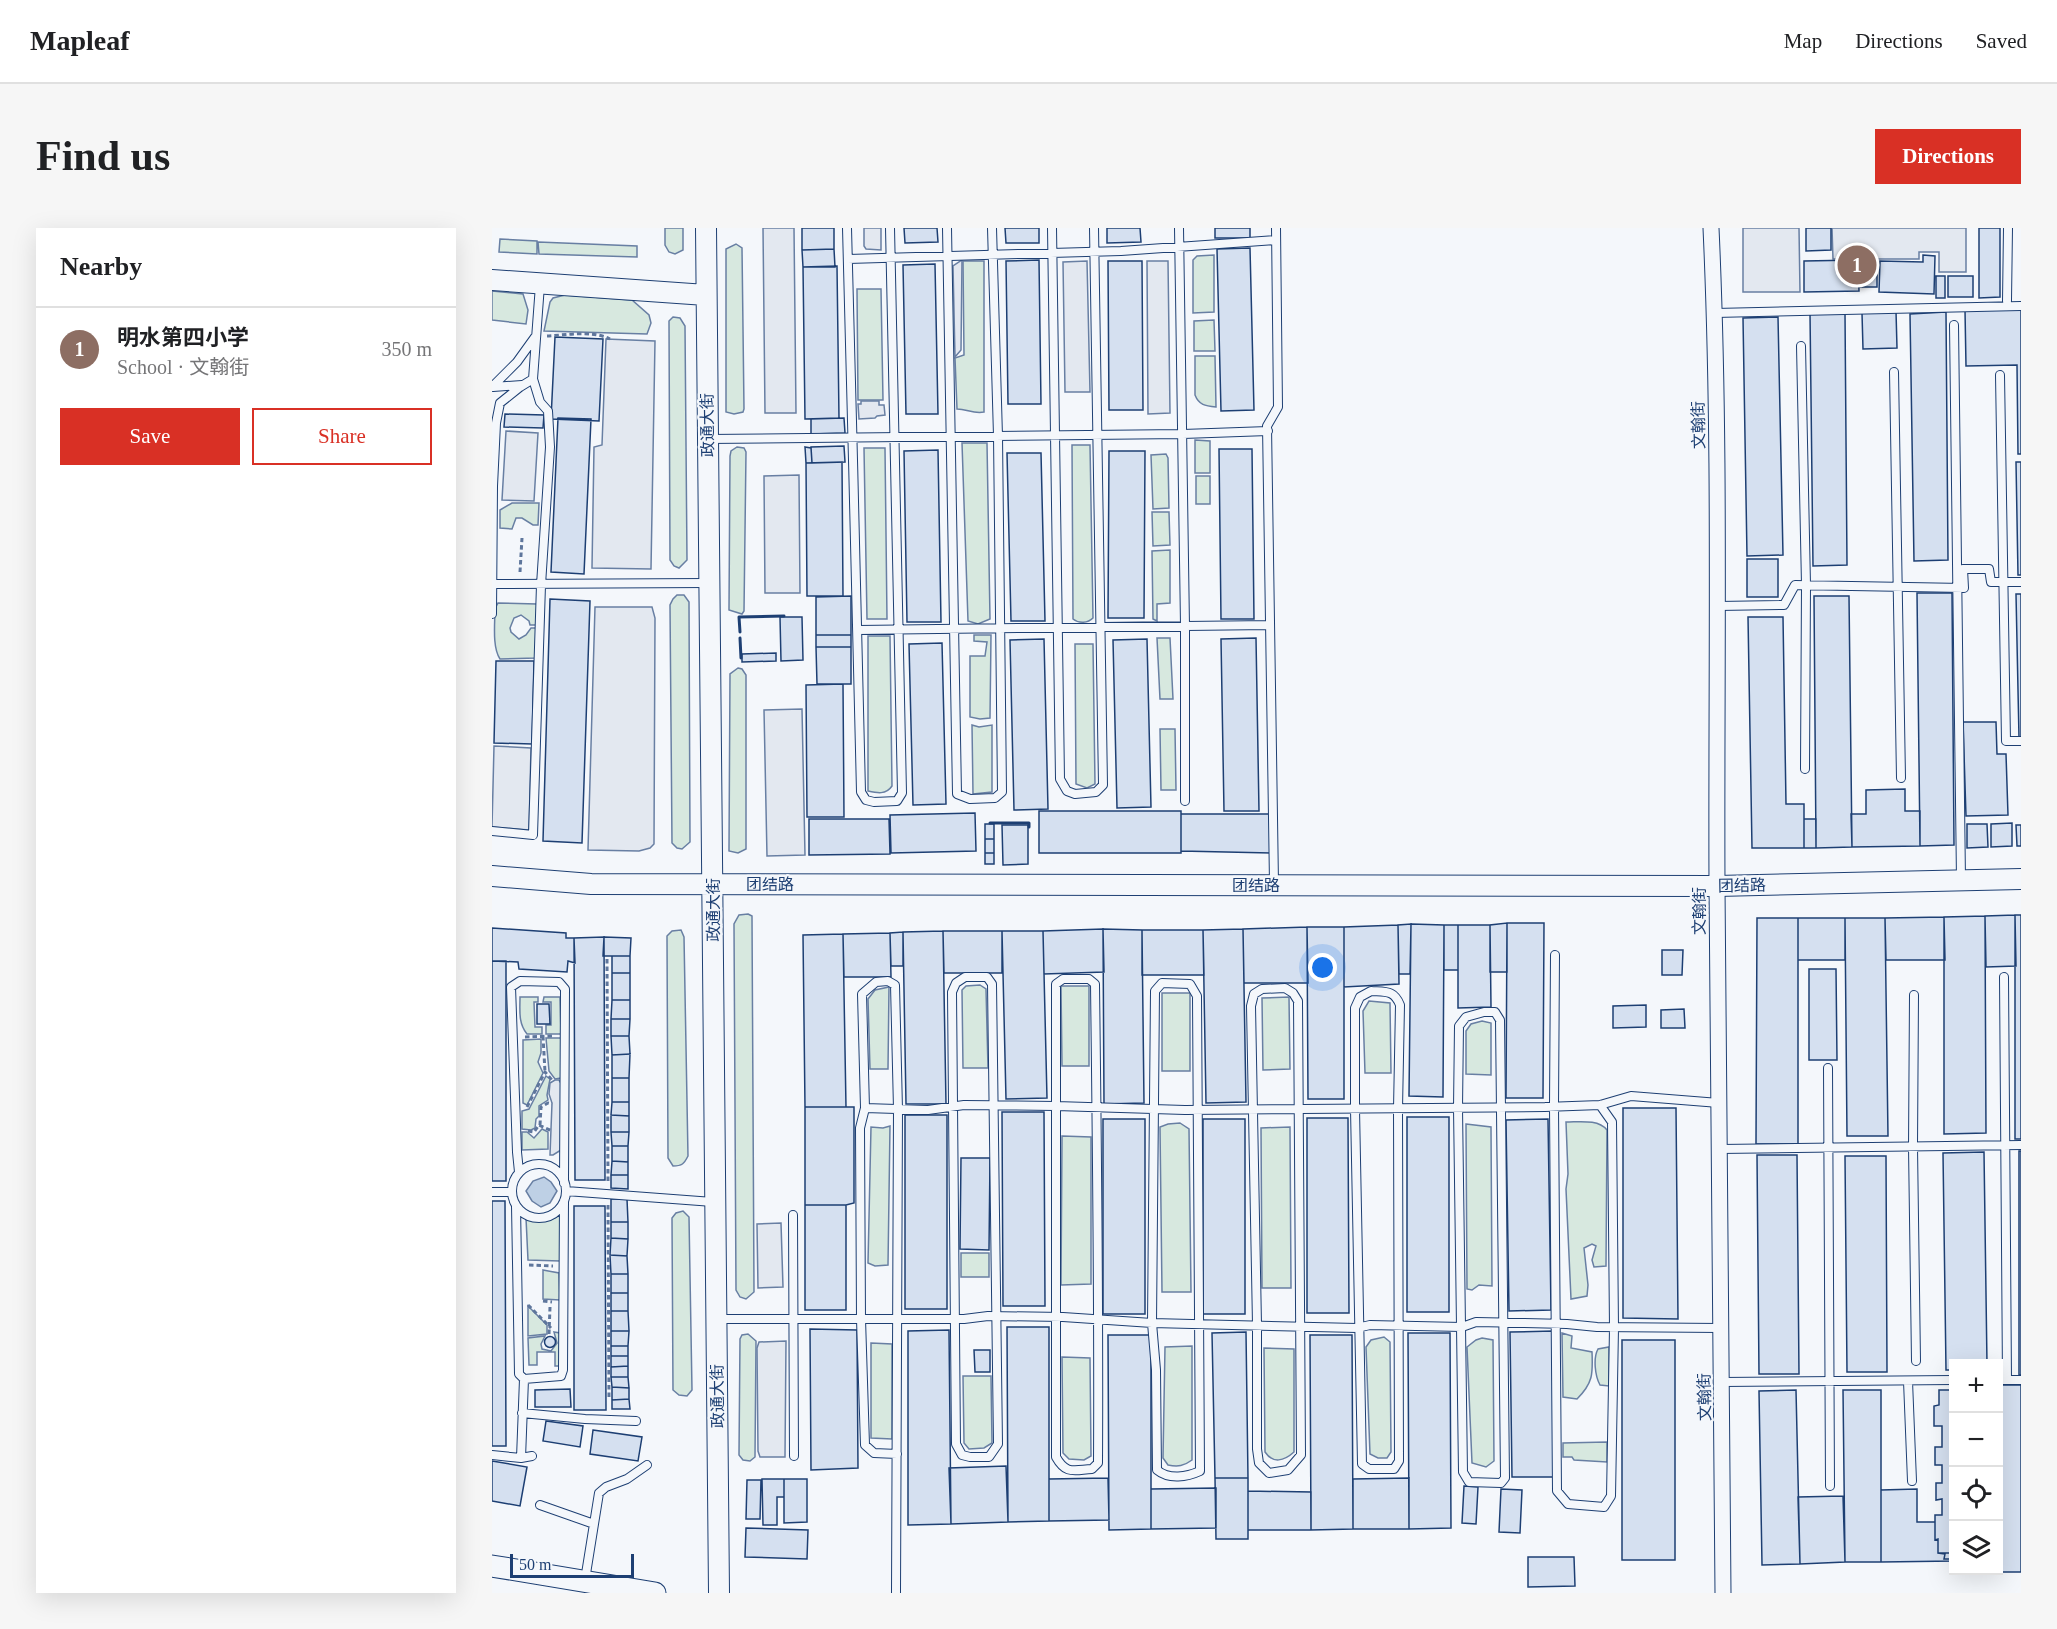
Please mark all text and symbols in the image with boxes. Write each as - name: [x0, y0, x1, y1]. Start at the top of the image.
- text: Mapleaf: [30, 25, 130, 56]
- text: Map: [1784, 29, 1822, 53]
- text: Directions: [1855, 29, 1943, 53]
- text: Saved: [1976, 29, 2027, 53]
- button: Directions: [1875, 129, 2021, 184]
- text: Find us: [36, 133, 170, 179]
- pin: 1: [1838, 243, 1876, 288]
- text: Nearby: [60, 252, 142, 281]
- text: 明水第四小学: [117, 325, 249, 350]
- text: 1: [75, 338, 85, 360]
- text: 350 m: [381, 338, 432, 360]
- text: School · 文翰街: [117, 356, 249, 378]
- street label: 政通大街: [698, 393, 717, 457]
- street label: 文翰街: [1690, 401, 1707, 449]
- button: Save: [60, 408, 240, 465]
- button: Share: [252, 408, 432, 465]
- street label: 团结路: [746, 876, 794, 893]
- street label: 团结路: [1232, 877, 1280, 894]
- street label: 团结路: [1718, 877, 1766, 894]
- street label: 政通大街: [705, 878, 722, 942]
- street label: 文翰街: [1691, 887, 1708, 935]
- your location: [1308, 953, 1337, 982]
- map controls: [1949, 1359, 2003, 1575]
- button: +: [1949, 1359, 2003, 1413]
- street label: 政通大街: [708, 1364, 727, 1428]
- street label: 文翰街: [1696, 1373, 1713, 1421]
- button: −: [1949, 1413, 2003, 1467]
- button: locate: [1949, 1467, 2003, 1521]
- button: layers: [1949, 1521, 2003, 1575]
- scale bar: [510, 1551, 634, 1578]
- text: 50 m: [519, 1556, 551, 1573]

